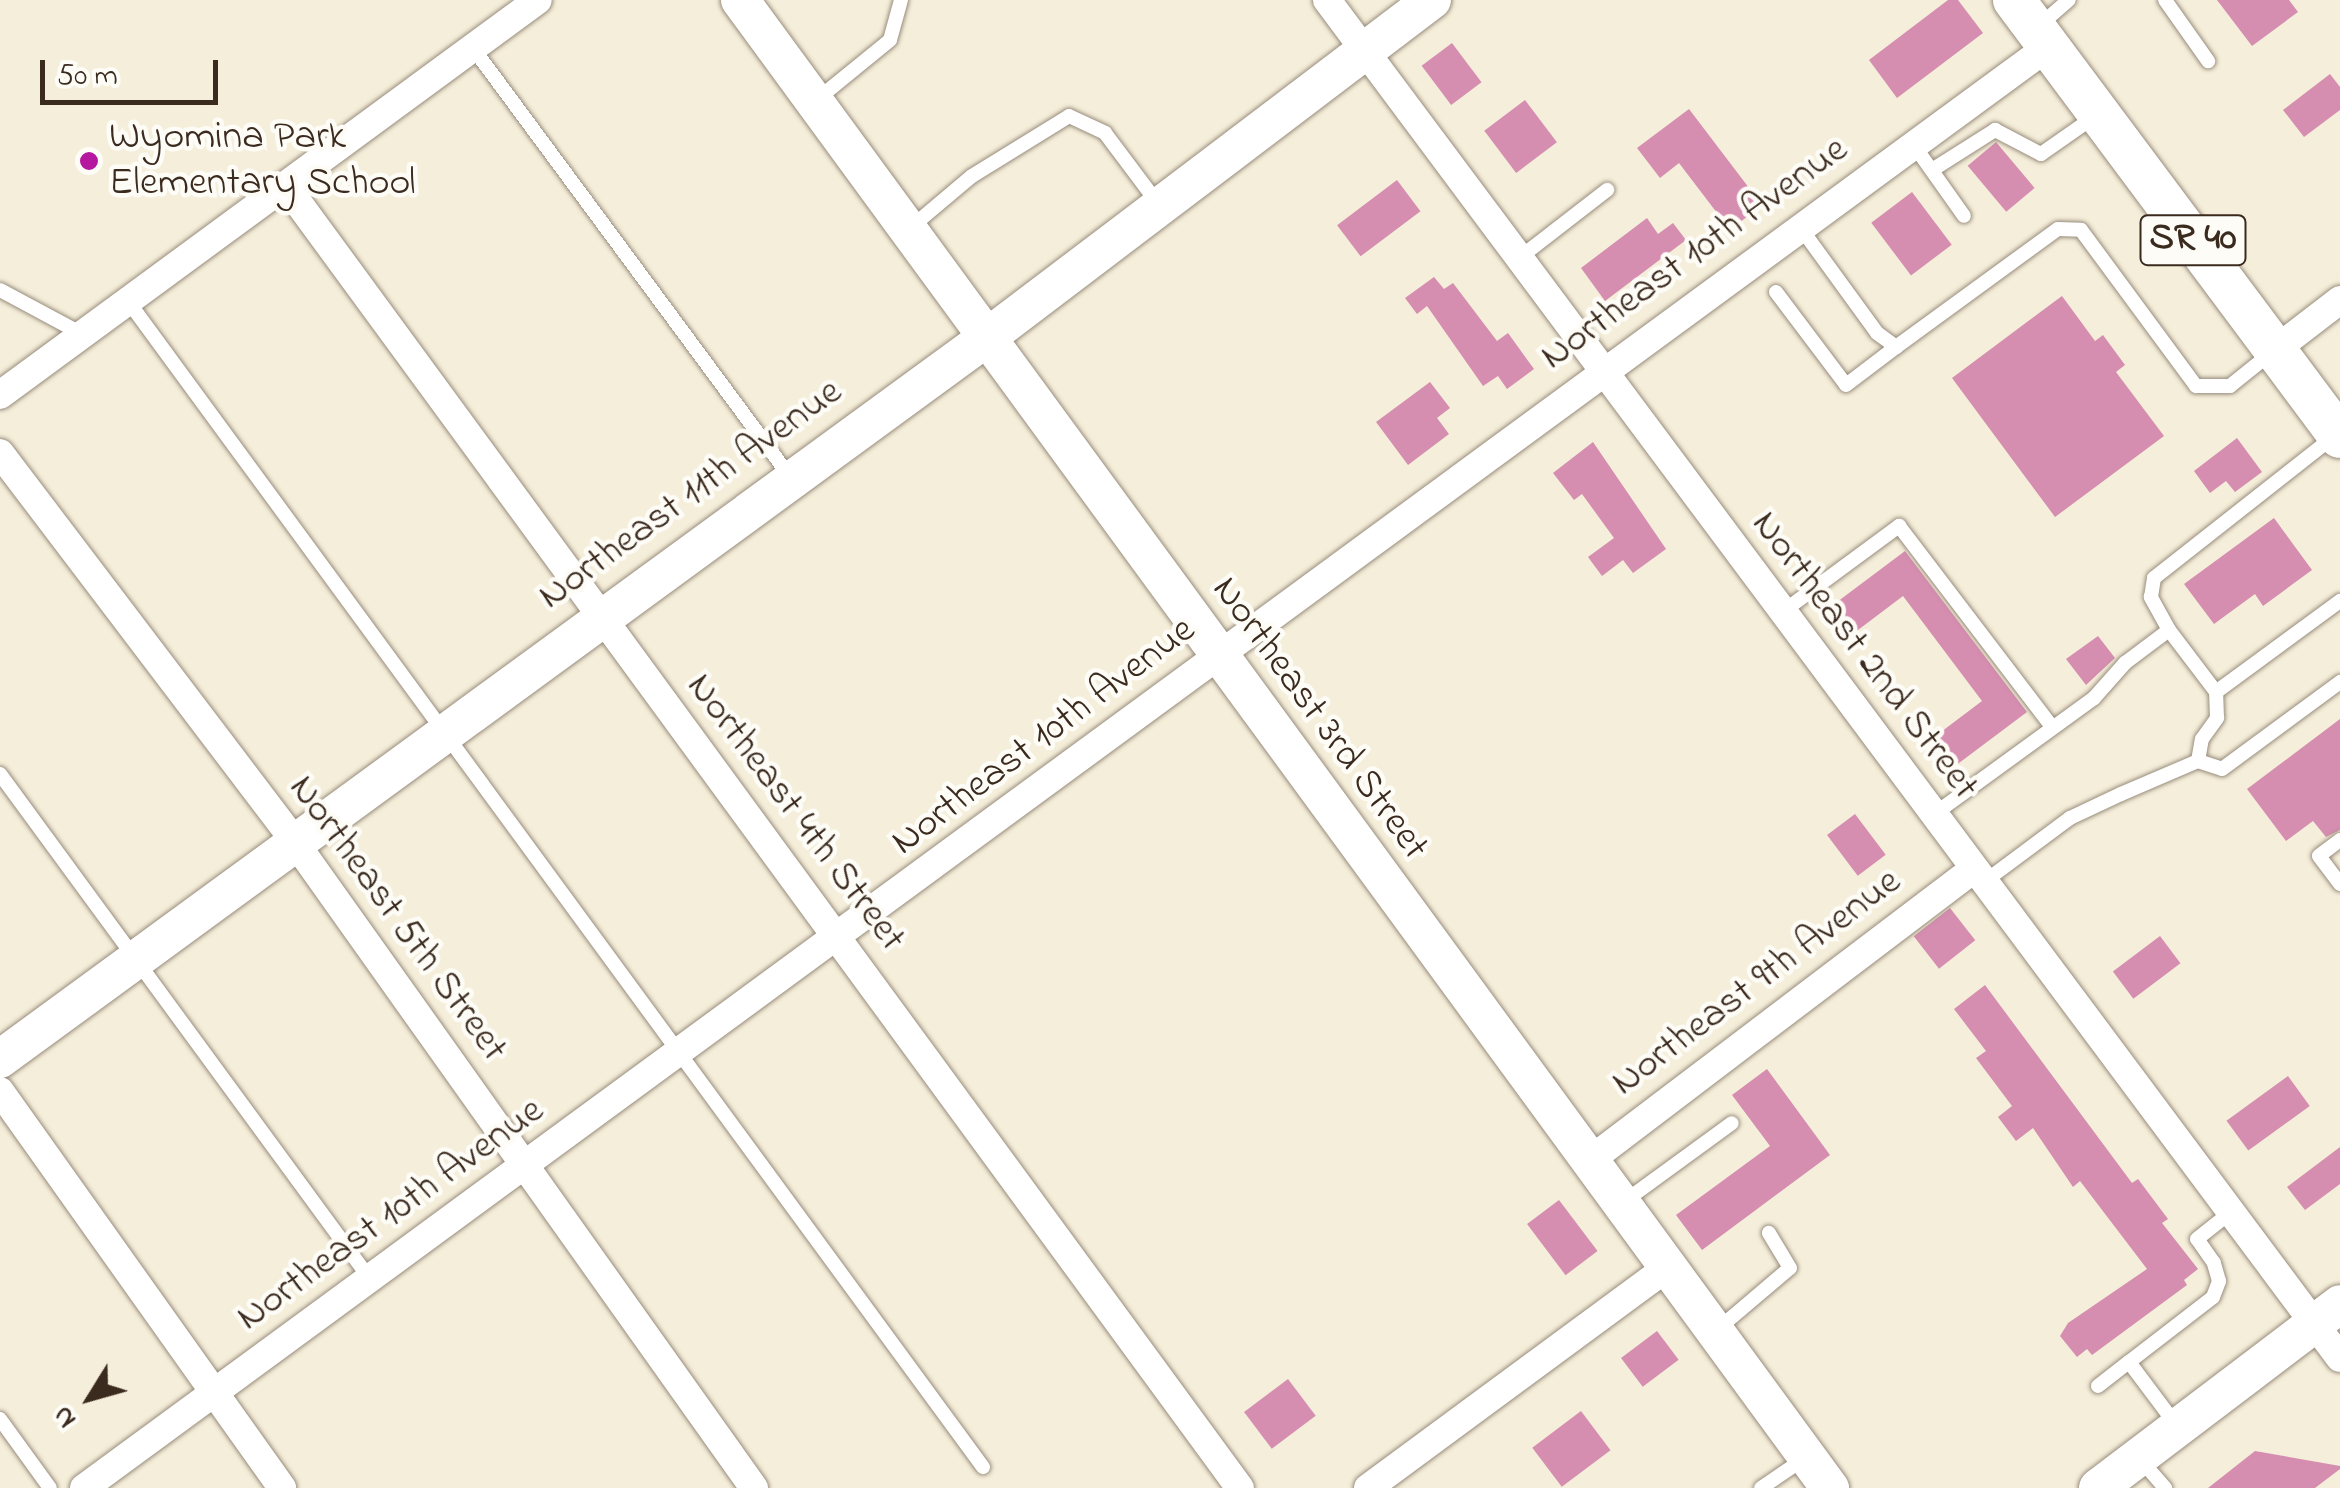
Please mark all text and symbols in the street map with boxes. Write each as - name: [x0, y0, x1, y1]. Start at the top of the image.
- scale bar: [45, 40, 222, 102]
- text: 50 m: [57, 55, 118, 99]
- place label: Wyomina Park Elementary School: [109, 114, 416, 208]
- street label: Northeast 10th Avenue: [1532, 126, 1858, 382]
- marker: Wyomina Park Elementary School: [78, 150, 100, 172]
- road number: SR 40: [2138, 207, 2248, 273]
- street label: Northeast 11th Avenue: [530, 369, 852, 621]
- street label: Northeast 2nd Street: [1740, 502, 1988, 810]
- street label: Northeast 3rd Street: [1200, 568, 1438, 870]
- street label: Northeast 10th Avenue: [883, 607, 1205, 867]
- street label: Northeast 4th Street: [675, 665, 915, 961]
- street label: Northeast 5th Street: [277, 767, 517, 1071]
- street label: Northeast 9th Avenue: [1603, 859, 1911, 1107]
- street label: Northeast 10th Avenue: [228, 1087, 554, 1343]
- north arrow: [40, 1348, 140, 1448]
- text: N: [44, 1396, 88, 1436]

